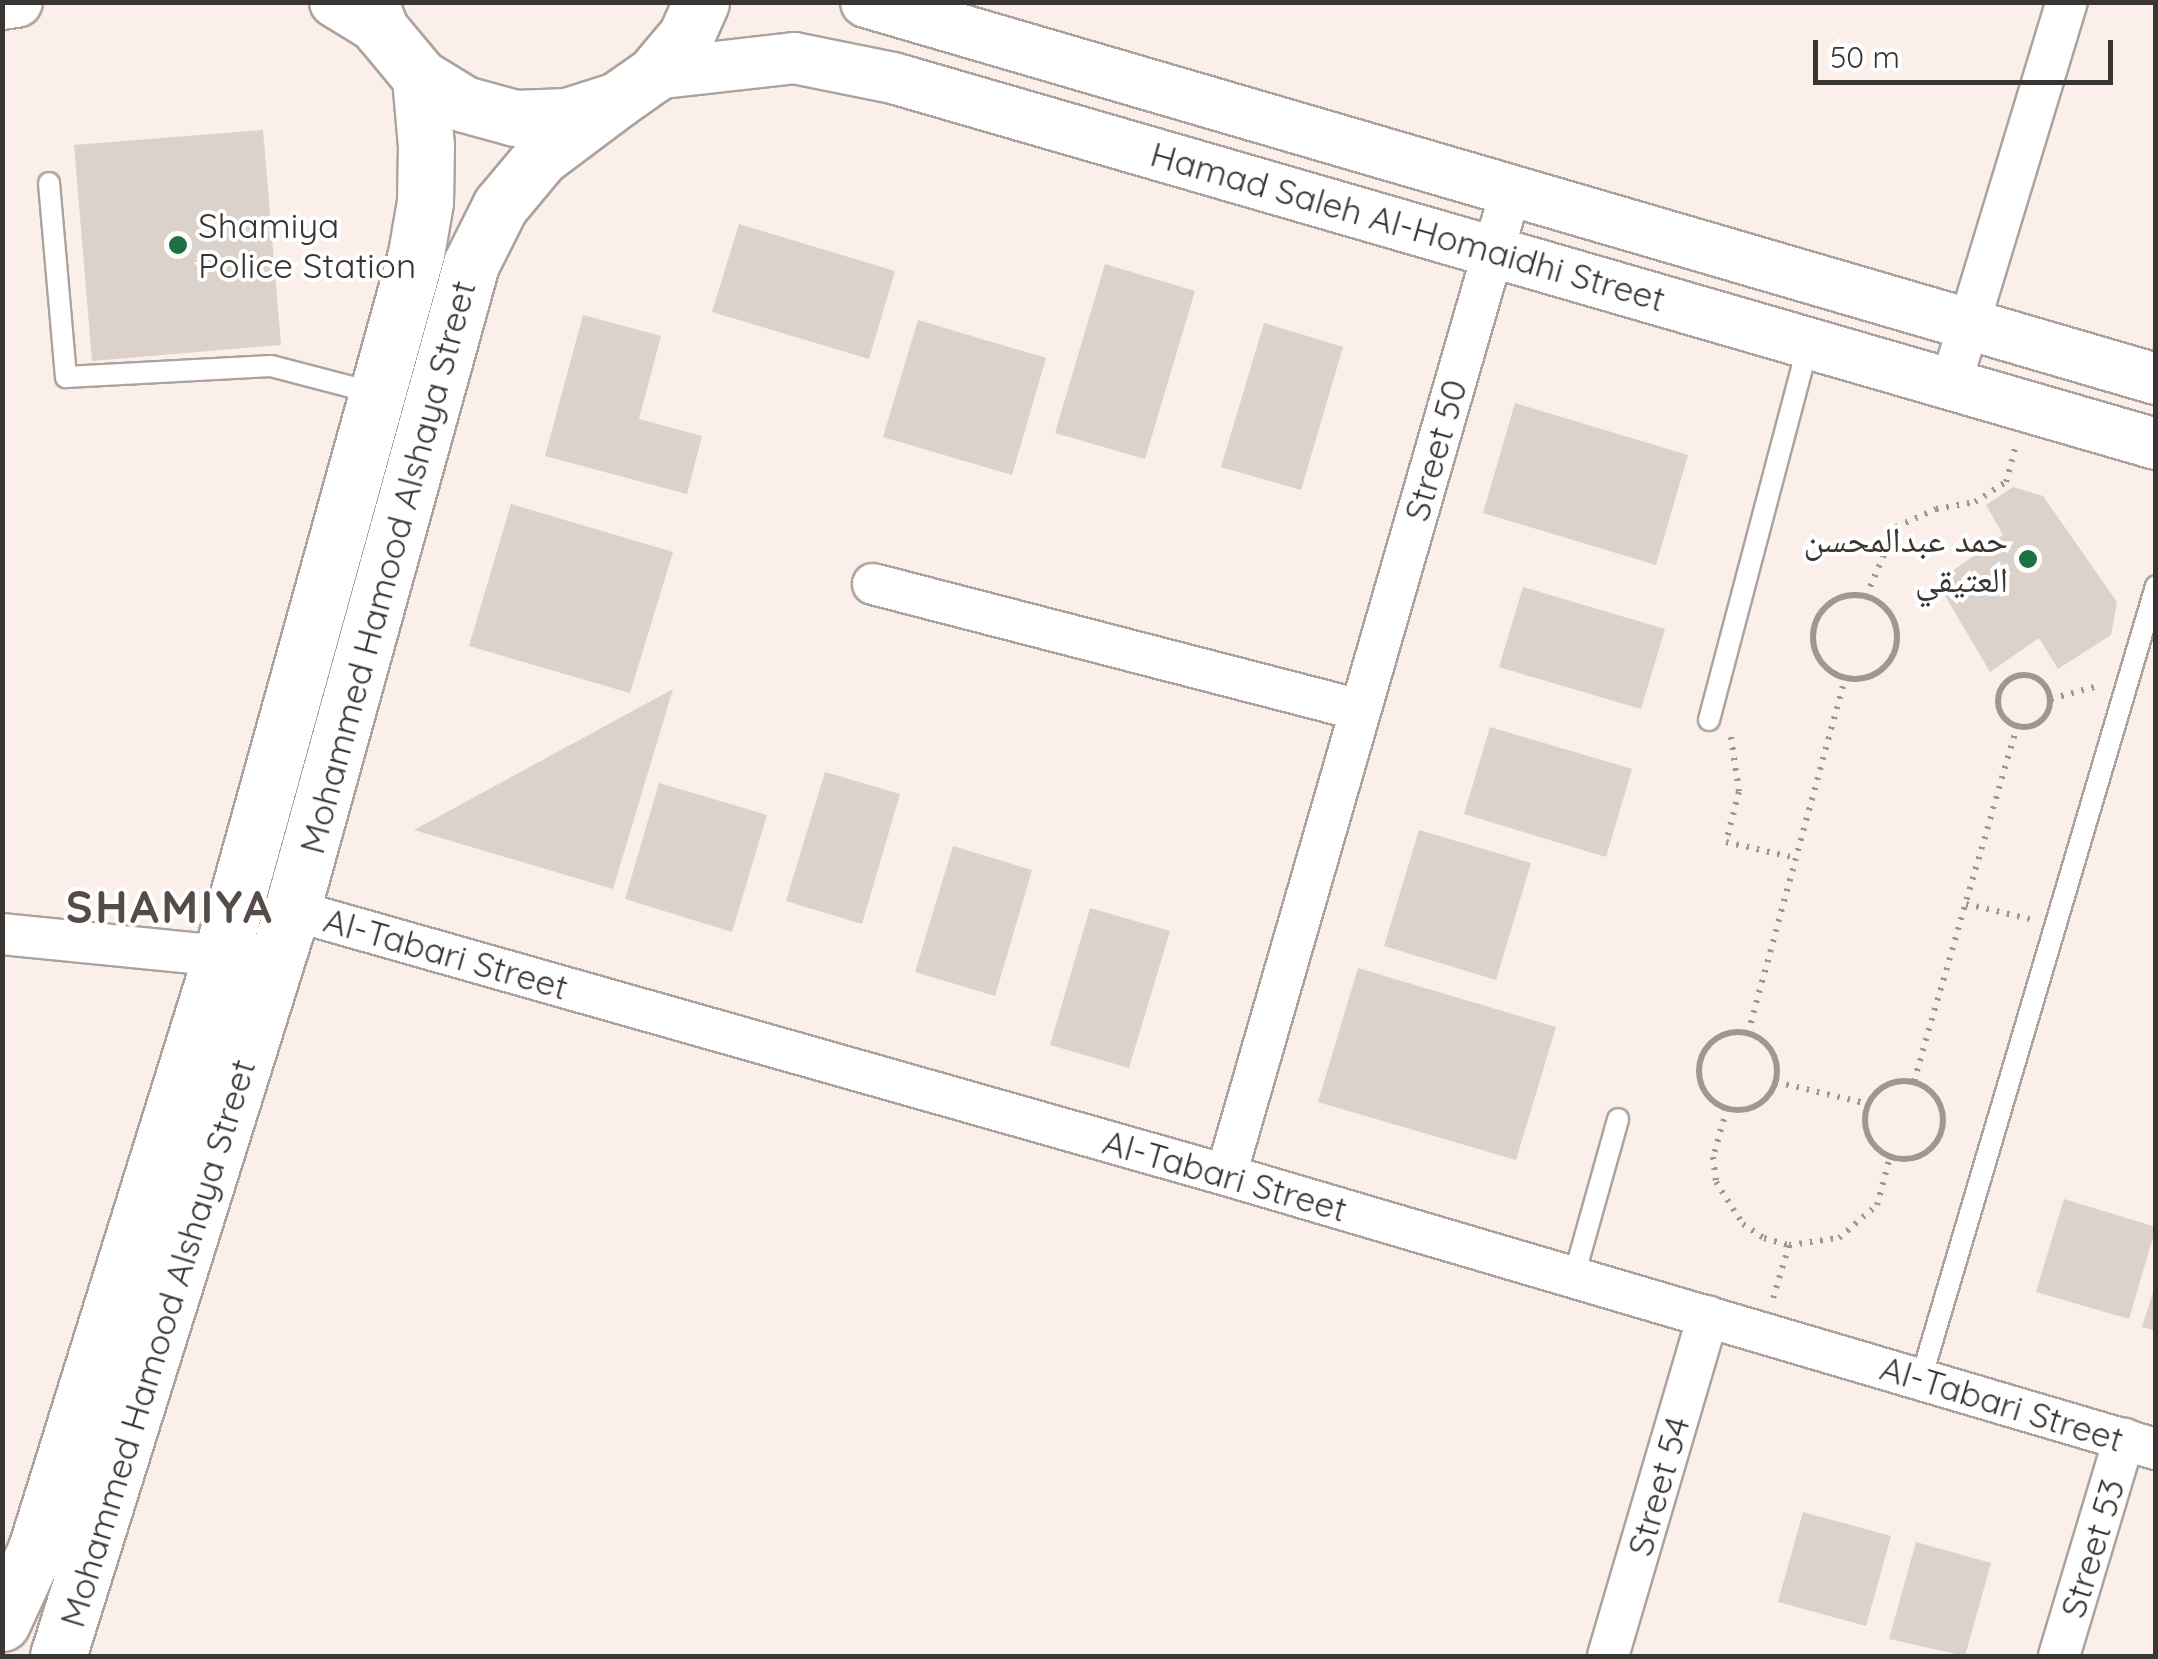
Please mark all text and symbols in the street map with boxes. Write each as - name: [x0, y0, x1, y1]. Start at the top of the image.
- scale bar: [1818, 20, 2118, 82]
- text: 50 m: [1830, 38, 1900, 76]
- street label: Hamad Saleh Al-Homaidhi Street: [1146, 132, 1670, 320]
- place label: Shamiya Police Station: [198, 204, 416, 286]
- marker: Shamiya Police Station: [167, 234, 189, 256]
- street label: Mohammed Hamood Alshaya Street: [290, 276, 484, 858]
- street label: Street 50: [1395, 374, 1475, 526]
- place label: حمد عبدالمحسن العتيقي: [1803, 518, 2008, 600]
- marker: حمد عبدالمحسن العتيقي: [2017, 548, 2039, 570]
- district label: SHAMIYA: [66, 880, 274, 934]
- street label: Al-Tabari Street: [319, 898, 573, 1008]
- street label: Mohammed Hamood Alshaya Street: [50, 1054, 264, 1632]
- street label: Al-Tabari Street: [1098, 1120, 1352, 1230]
- street label: Al-Tabari Street: [1875, 1346, 2129, 1460]
- street label: Street 54: [1618, 1412, 1698, 1560]
- street label: Street 53: [2051, 1474, 2133, 1622]

